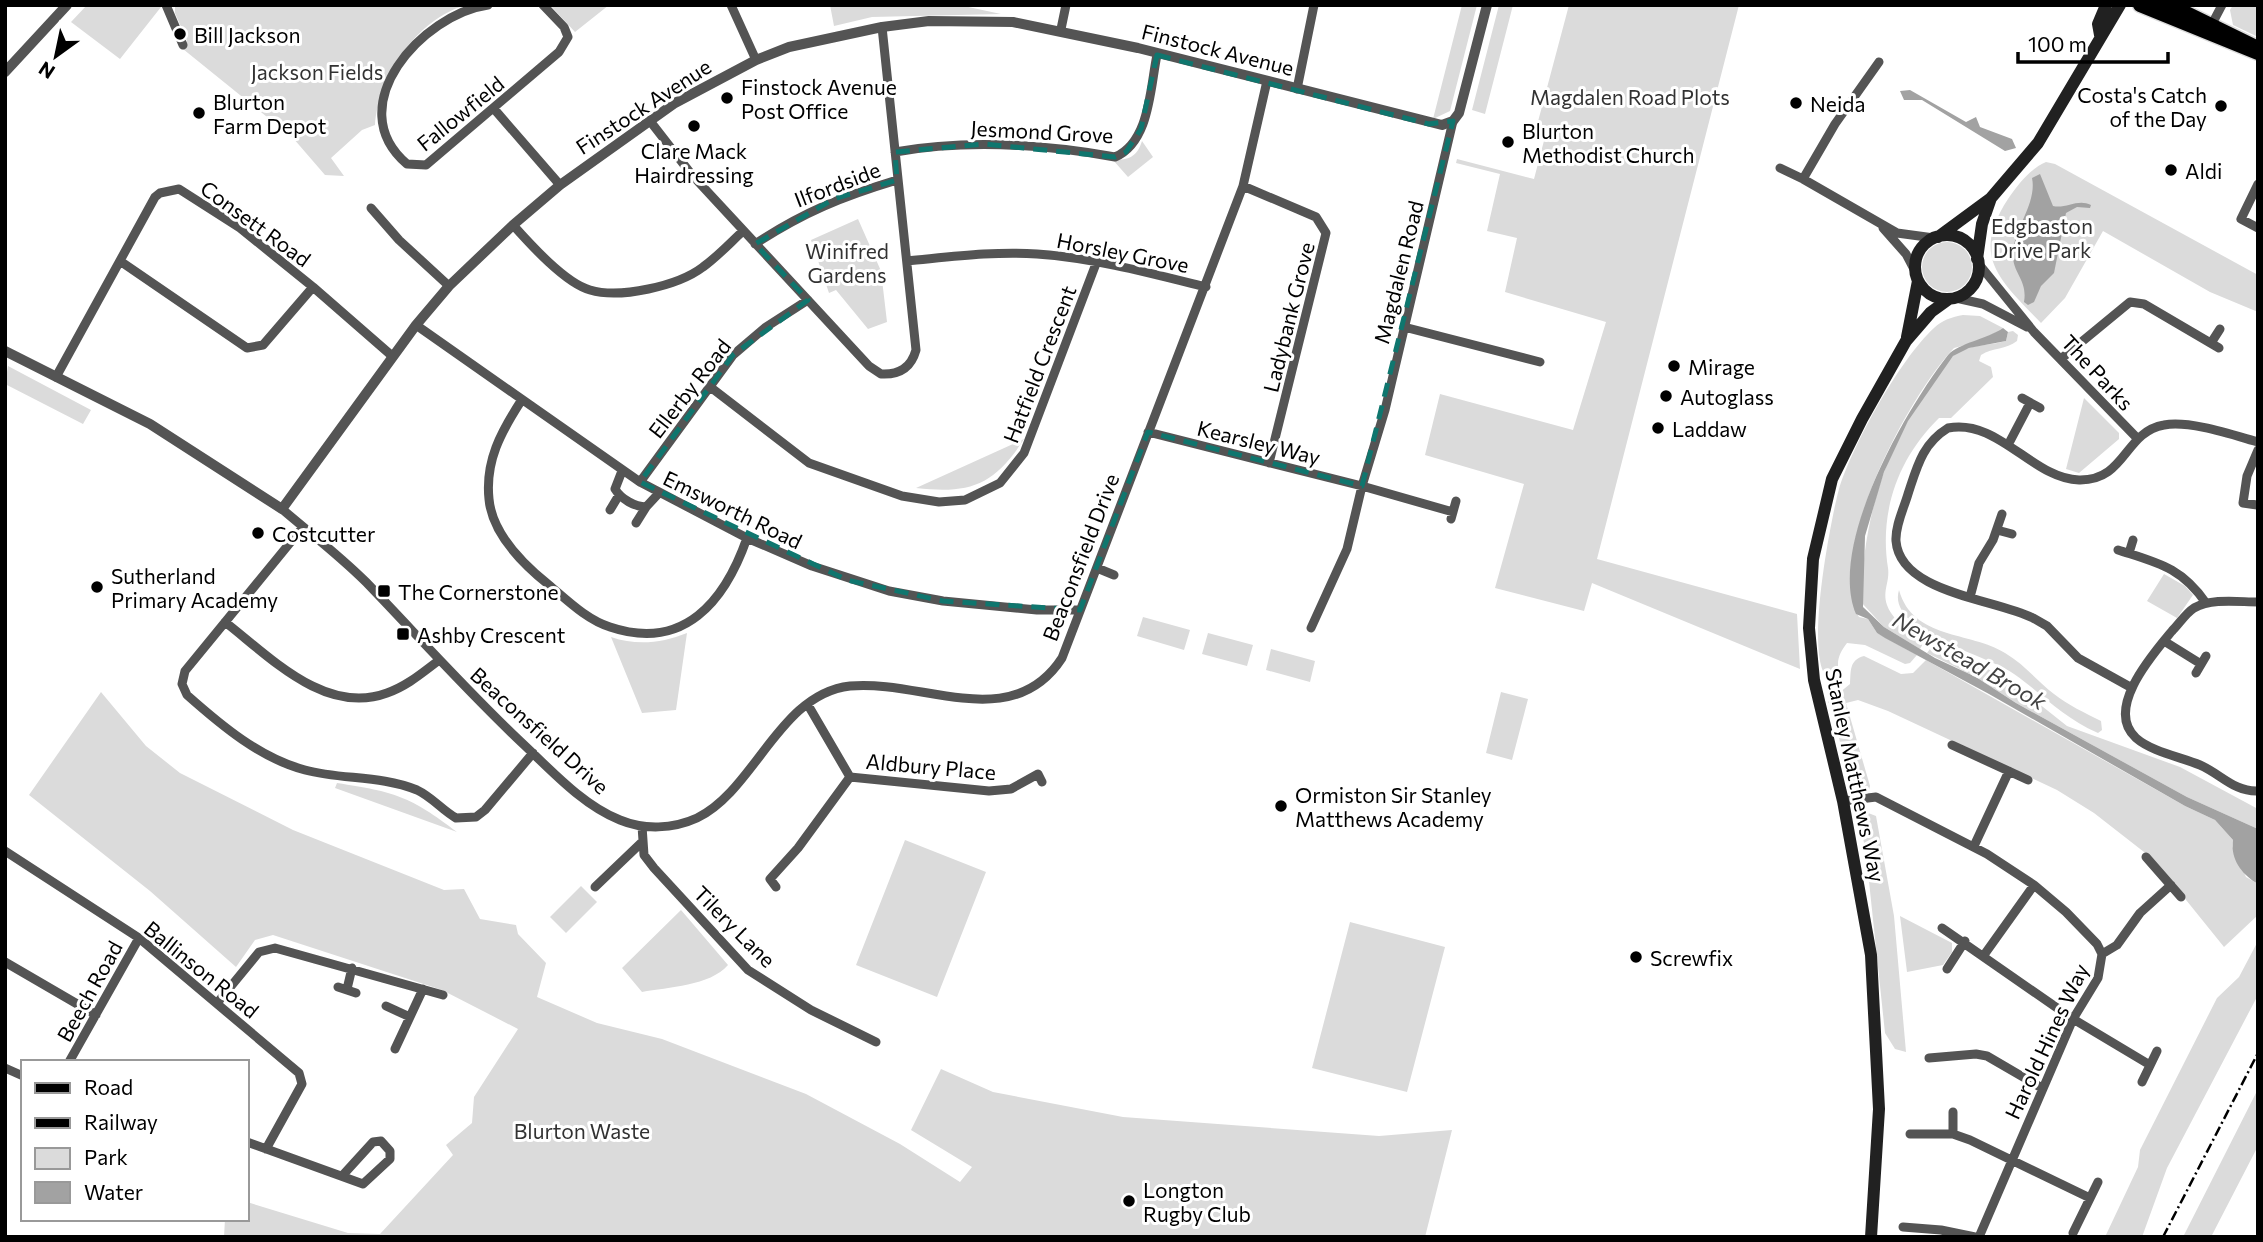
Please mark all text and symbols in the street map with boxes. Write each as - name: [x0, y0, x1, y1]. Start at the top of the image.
- street label: Finstock Avenue: [1139, 18, 1297, 80]
- north arrow: [21, 21, 91, 91]
- scale bar: [2018, 21, 2168, 65]
- place label: Bill Jackson: [194, 22, 301, 47]
- marker: Bill Jackson: [172, 26, 188, 42]
- text: 100 m: [2028, 31, 2087, 56]
- street label: Finstock Avenue: [571, 53, 715, 159]
- text: N: [34, 57, 59, 84]
- park label: Jackson Fields: [251, 59, 383, 84]
- street label: Fallowfield: [412, 70, 508, 156]
- place label: Finstock Avenue Post Office: [741, 74, 897, 123]
- place label: Costa's Catch of the Day: [2077, 82, 2207, 131]
- park label: Magdalen Road Plots: [1530, 84, 1730, 109]
- place label: Blurton Farm Depot: [213, 89, 326, 138]
- marker: Finstock Avenue Post Office: [719, 90, 735, 106]
- place label: Neida: [1810, 91, 1865, 116]
- marker: Neida: [1788, 95, 1804, 111]
- marker: Costa's Catch of the Day: [2213, 98, 2229, 114]
- marker: Blurton Farm Depot: [191, 105, 207, 121]
- street label: Jesmond Grove: [970, 115, 1114, 147]
- marker: Clare Mack Hairdressing: [686, 118, 702, 134]
- place label: Blurton Methodist Church: [1522, 118, 1694, 167]
- marker: Blurton Methodist Church: [1500, 134, 1516, 150]
- place label: Clare Mack Hairdressing: [634, 138, 754, 187]
- street label: Ilfordside: [791, 156, 883, 212]
- place label: Aldi: [2185, 158, 2222, 183]
- marker: Aldi: [2163, 162, 2179, 178]
- street label: Consett Road: [196, 175, 316, 271]
- street label: Magdalen Road: [1368, 198, 1428, 346]
- park label: Edgbaston Drive Park: [1991, 213, 2093, 262]
- street label: Horsley Grove: [1055, 227, 1191, 277]
- park label: Winifred Gardens: [805, 238, 889, 287]
- street label: Ladybank Grove: [1257, 239, 1319, 395]
- street label: Hatfield Crescent: [997, 282, 1081, 446]
- street label: The Parks: [2057, 329, 2139, 415]
- street label: Ellerby Road: [643, 334, 735, 442]
- place label: Mirage: [1688, 354, 1755, 379]
- marker: Mirage: [1666, 358, 1682, 374]
- place label: Autoglass: [1680, 384, 1774, 409]
- marker: Autoglass: [1658, 388, 1674, 404]
- street label: Kearsley Way: [1195, 415, 1323, 469]
- place label: Laddaw: [1672, 416, 1747, 441]
- marker: Laddaw: [1650, 420, 1666, 436]
- street label: Emsworth Road: [660, 465, 806, 553]
- street label: Beaconsfield Drive: [1037, 470, 1123, 644]
- place label: Costcutter: [272, 521, 375, 546]
- marker: Costcutter: [250, 525, 266, 541]
- place label: Sutherland Primary Academy: [111, 563, 278, 612]
- marker: Sutherland Primary Academy: [89, 579, 105, 595]
- place label: The Cornerstone: [398, 579, 559, 604]
- marker: The Cornerstone: [376, 583, 392, 599]
- water label: Newstead Brook: [1888, 605, 2052, 716]
- place label: Ashby Crescent: [417, 622, 565, 647]
- marker: Ashby Crescent: [395, 626, 411, 642]
- street label: Beaconsfield Drive: [466, 661, 614, 799]
- street label: Stanley Matthews Way: [1821, 666, 1891, 884]
- street label: Aldbury Place: [865, 748, 997, 784]
- place label: Ormiston Sir Stanley Matthews Academy: [1295, 782, 1492, 831]
- marker: Ormiston Sir Stanley Matthews Academy: [1273, 798, 1289, 814]
- street label: Tilery Lane: [689, 880, 781, 972]
- street label: Ballinson Road: [140, 915, 264, 1023]
- street label: Beech Road: [51, 936, 127, 1046]
- place label: Screwfix: [1650, 945, 1733, 970]
- marker: Screwfix: [1628, 949, 1644, 965]
- street label: Harold Hines Way: [1999, 959, 2093, 1123]
- legend: [21, 1060, 248, 1221]
- text: Road: [84, 1074, 133, 1099]
- text: Railway: [84, 1109, 158, 1134]
- park label: Blurton Waste: [514, 1118, 650, 1143]
- text: Park: [84, 1144, 128, 1169]
- place label: Longton Rugby Club: [1143, 1177, 1251, 1226]
- text: Water: [84, 1179, 143, 1204]
- marker: Longton Rugby Club: [1121, 1193, 1137, 1209]

